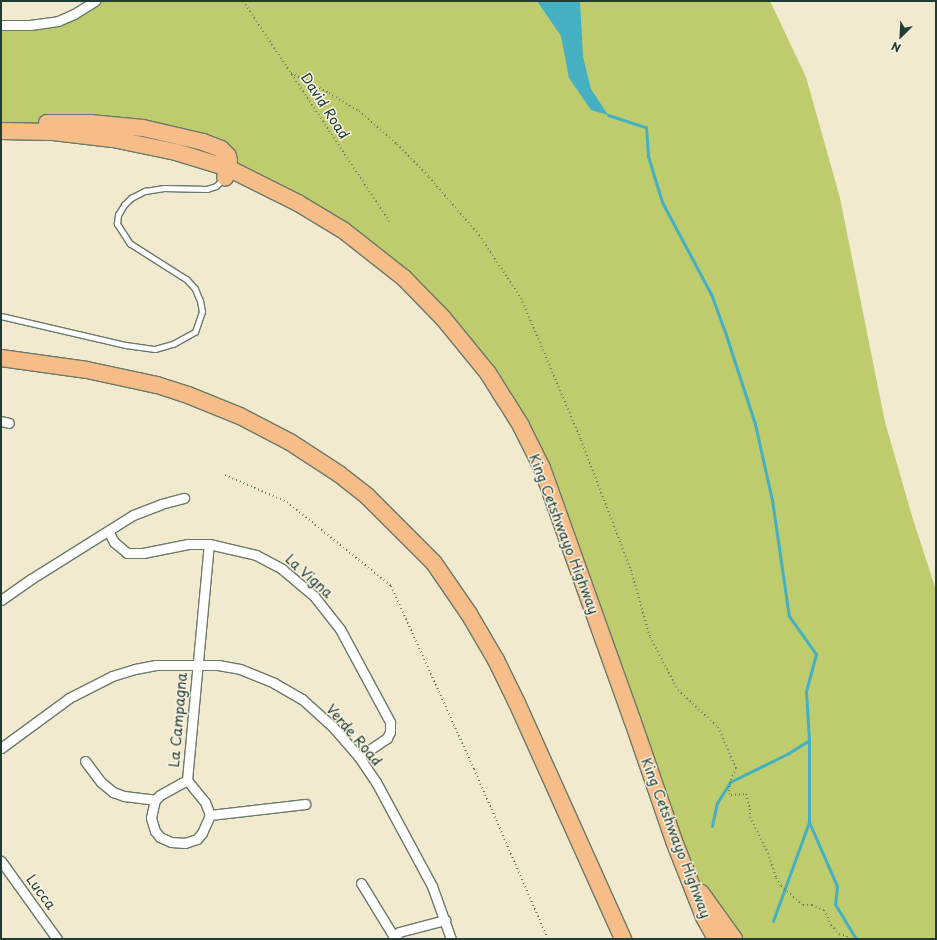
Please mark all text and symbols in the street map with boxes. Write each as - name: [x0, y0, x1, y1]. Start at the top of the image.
- north arrow: [881, 16, 921, 56]
- text: N: [888, 38, 903, 57]
- street label: David Road: [297, 69, 353, 143]
- street label: King Cetshwayo Highway: [525, 451, 603, 617]
- street label: La Vigna: [281, 550, 337, 602]
- street label: La Campagna: [165, 672, 191, 768]
- street label: Verde Road: [323, 701, 385, 769]
- street label: King Cetshwayo Highway: [637, 755, 715, 921]
- street label: Lucca: [23, 871, 59, 913]

